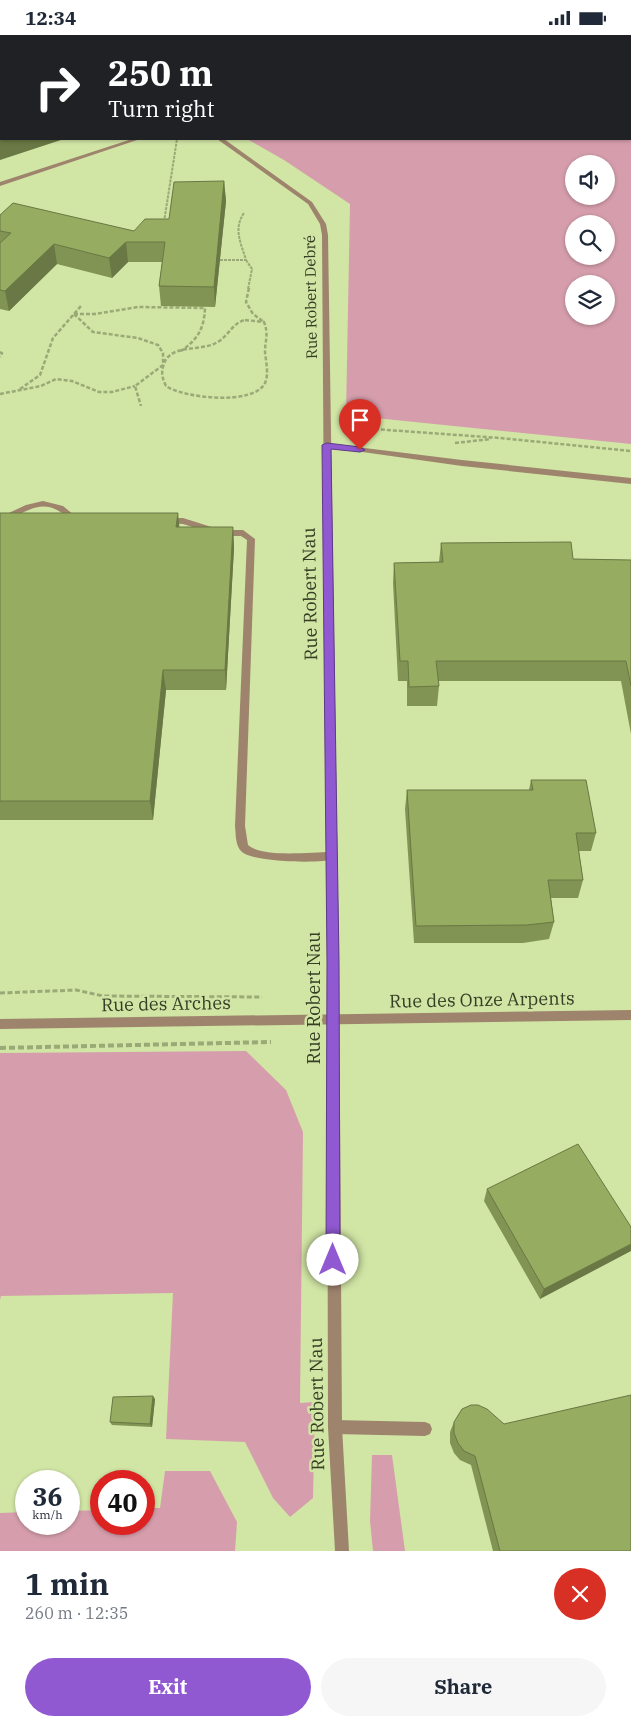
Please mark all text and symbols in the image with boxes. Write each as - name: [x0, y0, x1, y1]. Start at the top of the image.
- text: 12:34: [25, 6, 76, 30]
- text: 250 m: [108, 50, 213, 96]
- icon: right: [25, 55, 90, 120]
- text: Turn right: [108, 94, 215, 123]
- map controls: [565, 155, 615, 325]
- button: sound: [565, 155, 615, 205]
- button: search: [565, 215, 615, 265]
- street label: Rue Robert Debré: [300, 235, 321, 359]
- button: layers: [565, 275, 615, 325]
- pin: [339, 399, 381, 450]
- icon: arrive: [346, 406, 374, 434]
- street label: Rue Robert Nau: [297, 527, 322, 661]
- street label: Rue Robert Nau: [302, 931, 325, 1065]
- street label: Rue des Onze Arpents: [389, 986, 575, 1013]
- street label: Rue des Arches: [101, 991, 231, 1016]
- position arrow: [306, 1233, 358, 1285]
- street label: Rue Robert Nau: [304, 1337, 329, 1471]
- speed limit sign: 40: [90, 1470, 155, 1535]
- text: 36: [32, 1480, 63, 1513]
- text: km/h: [32, 1507, 63, 1522]
- text: 1 min: [25, 1564, 109, 1603]
- button: close: [554, 1568, 606, 1620]
- text: 260 m · 12:35: [25, 1603, 128, 1623]
- button: Exit: [25, 1658, 311, 1716]
- button: Share: [321, 1658, 606, 1716]

